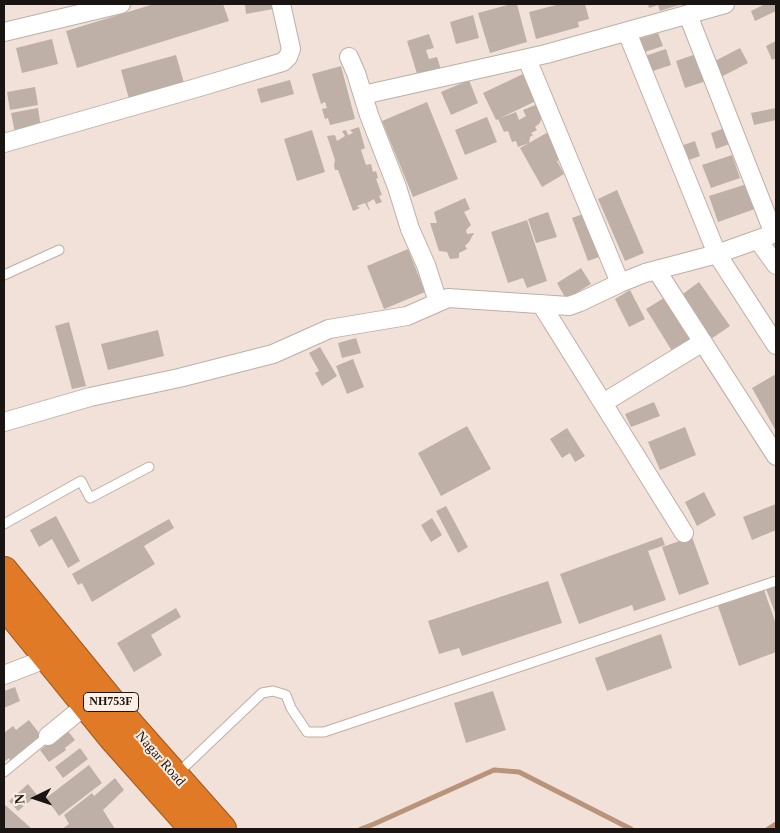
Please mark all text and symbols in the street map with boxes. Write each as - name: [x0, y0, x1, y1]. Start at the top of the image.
- road number: NH753F: [84, 692, 138, 712]
- street label: Nagar Road: [132, 728, 188, 790]
- north arrow: [10, 773, 60, 823]
- text: N: [12, 794, 27, 805]

